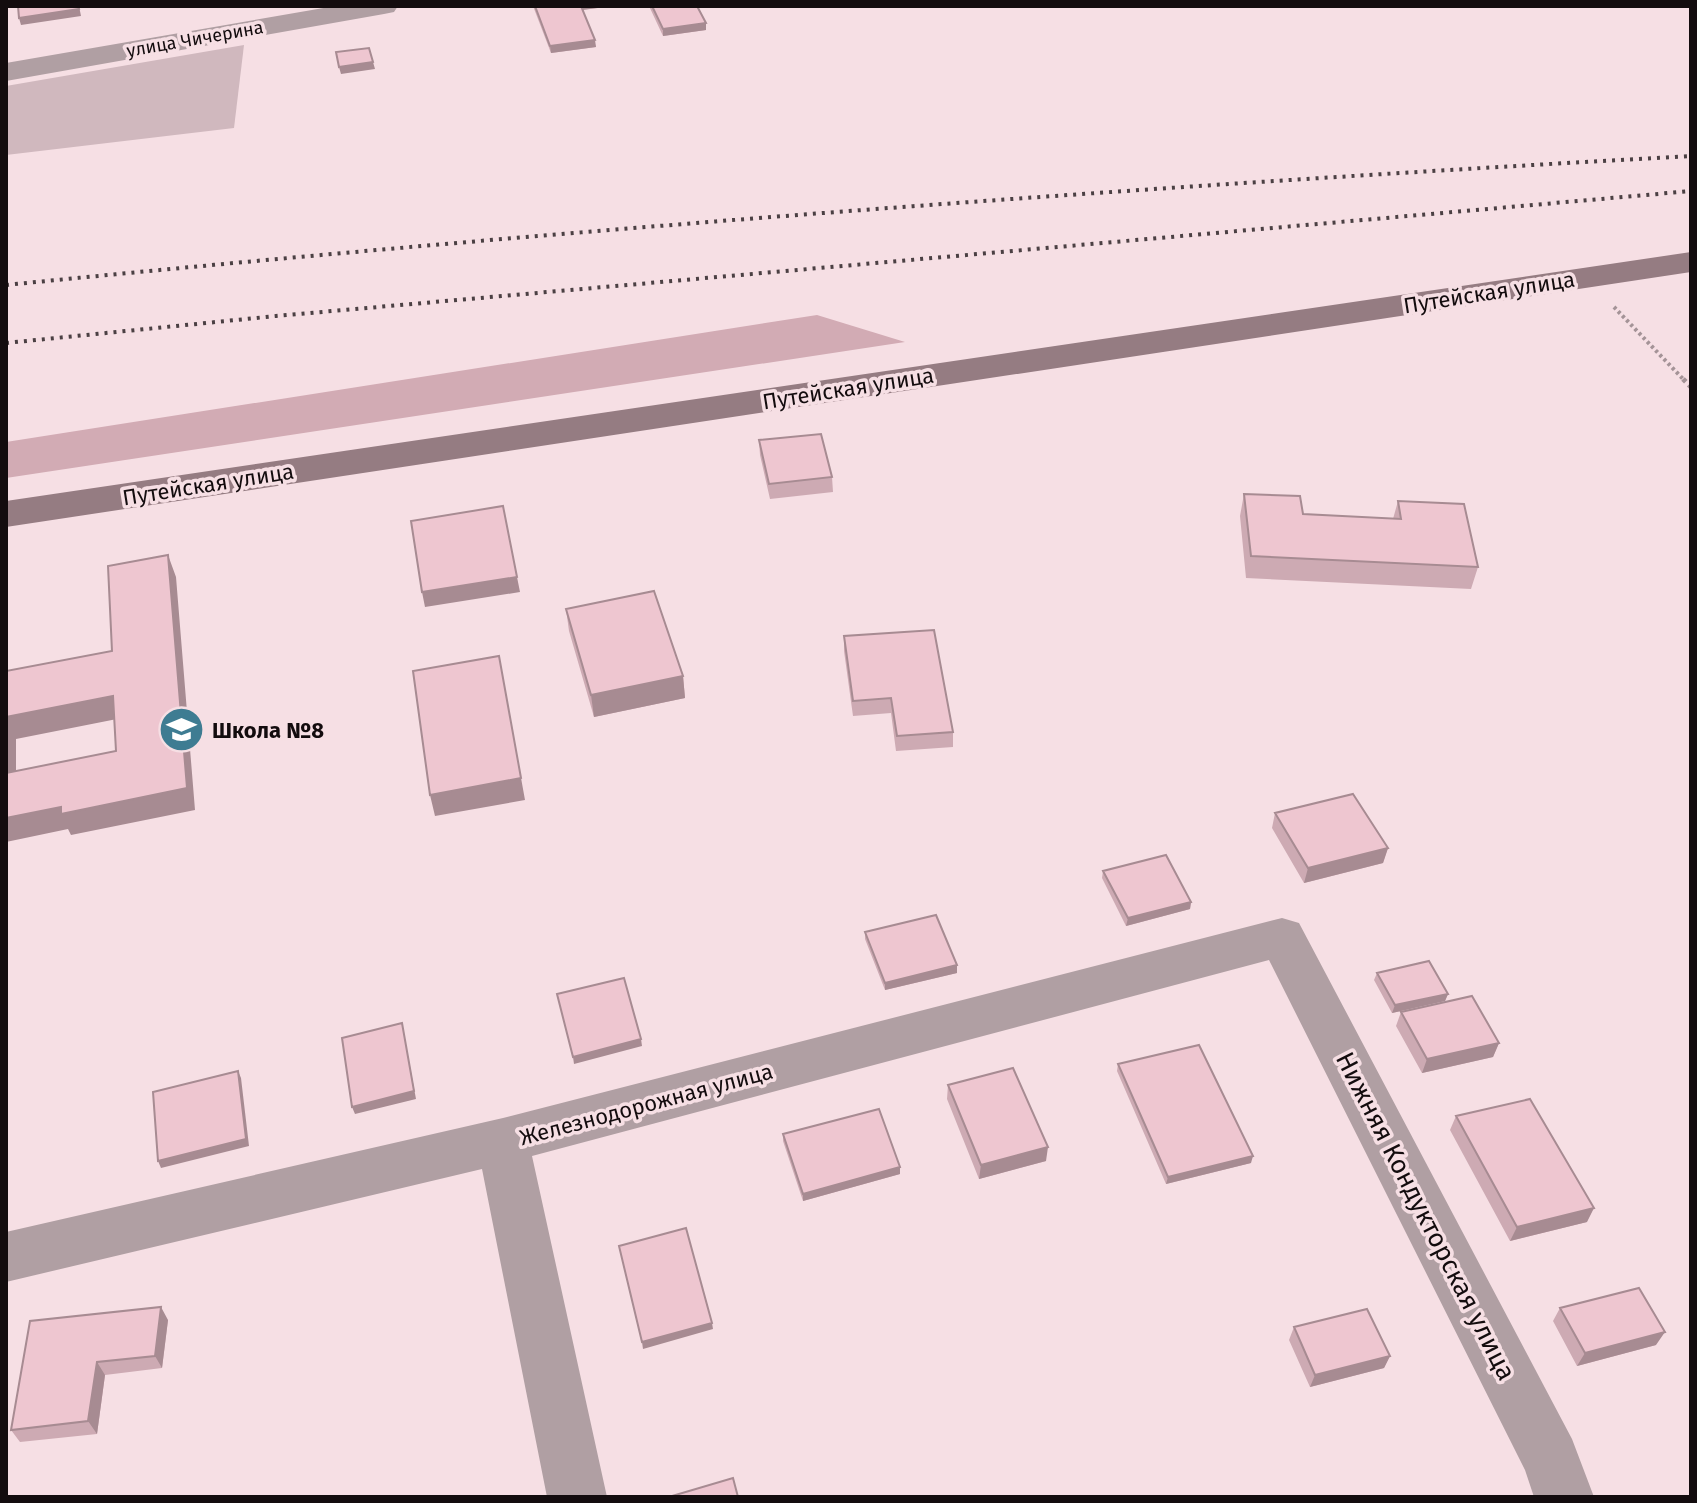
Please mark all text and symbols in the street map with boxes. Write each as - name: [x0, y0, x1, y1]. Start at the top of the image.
- street label: улица Чичерина: [125, 16, 265, 62]
- street label: Путейская улица: [1402, 266, 1577, 319]
- street label: Путейская улица: [761, 362, 936, 415]
- street label: Путейская улица: [121, 458, 296, 511]
- school or university icon: Школа №8: [157, 706, 205, 754]
- place label: Школа №8: [212, 717, 324, 744]
- street label: Нижняя Кондукторская улица: [1329, 1047, 1522, 1386]
- street label: Железнодорожная улица: [516, 1058, 776, 1151]

